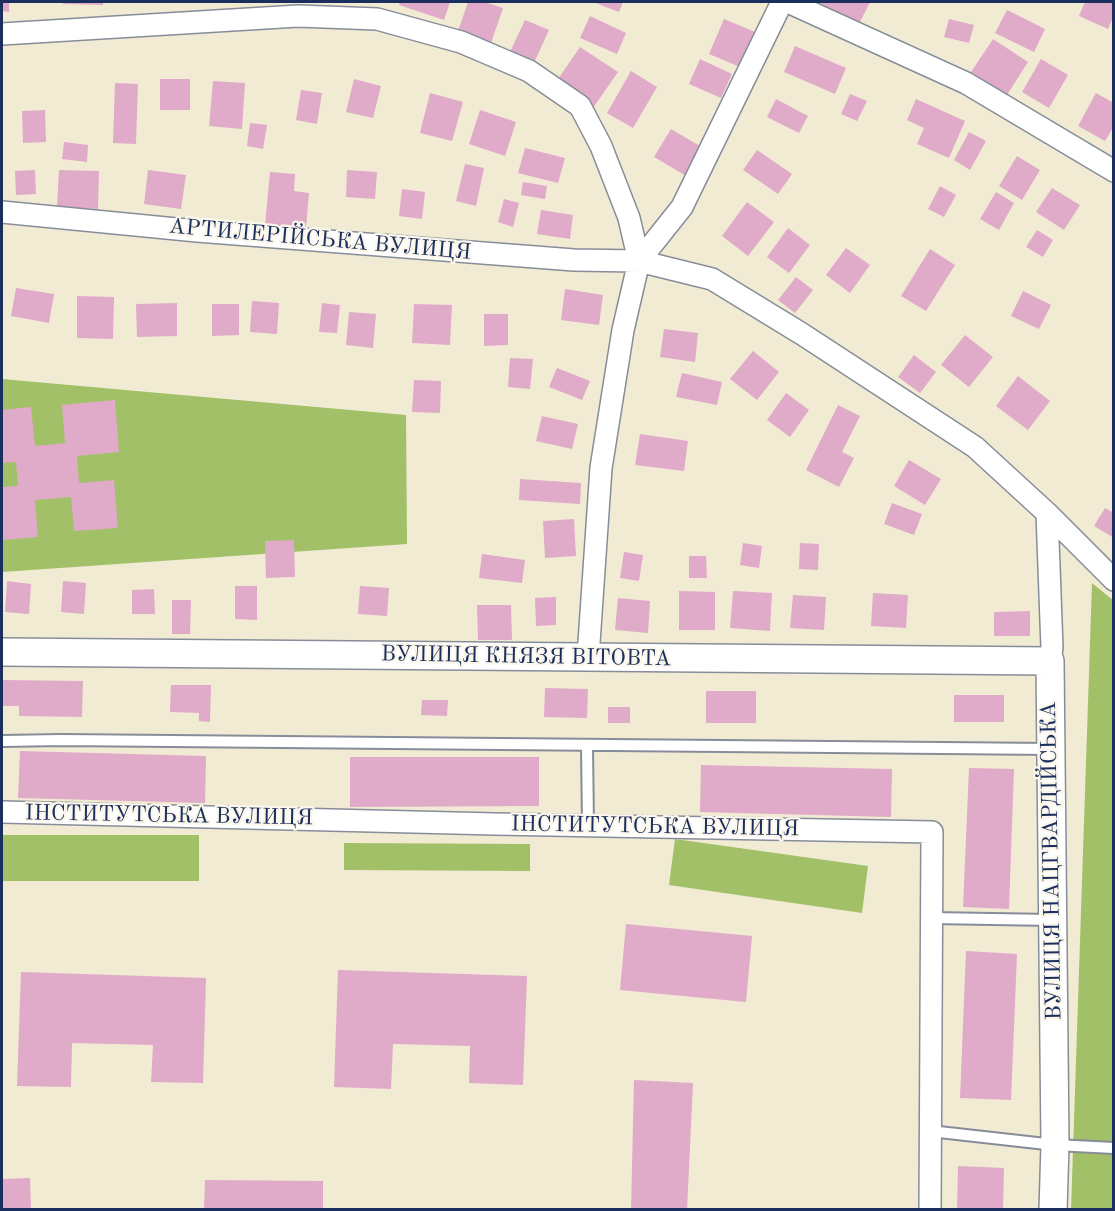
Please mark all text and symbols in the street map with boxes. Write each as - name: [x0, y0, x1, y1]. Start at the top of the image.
- street label: АРТИЛЕРІЙСЬКА ВУЛИЦЯ: [168, 214, 472, 266]
- street label: ВУЛИЦЯ КНЯЗЯ ВІТОВТА: [381, 641, 671, 673]
- street label: ВУЛИЦЯ НАЦГВАРДІЙСЬКА: [1036, 701, 1068, 1021]
- street label: ІНСТИТУТСЬКА ВУЛИЦЯ: [25, 800, 313, 832]
- street label: ІНСТИТУТСЬКА ВУЛИЦЯ: [511, 811, 799, 843]

